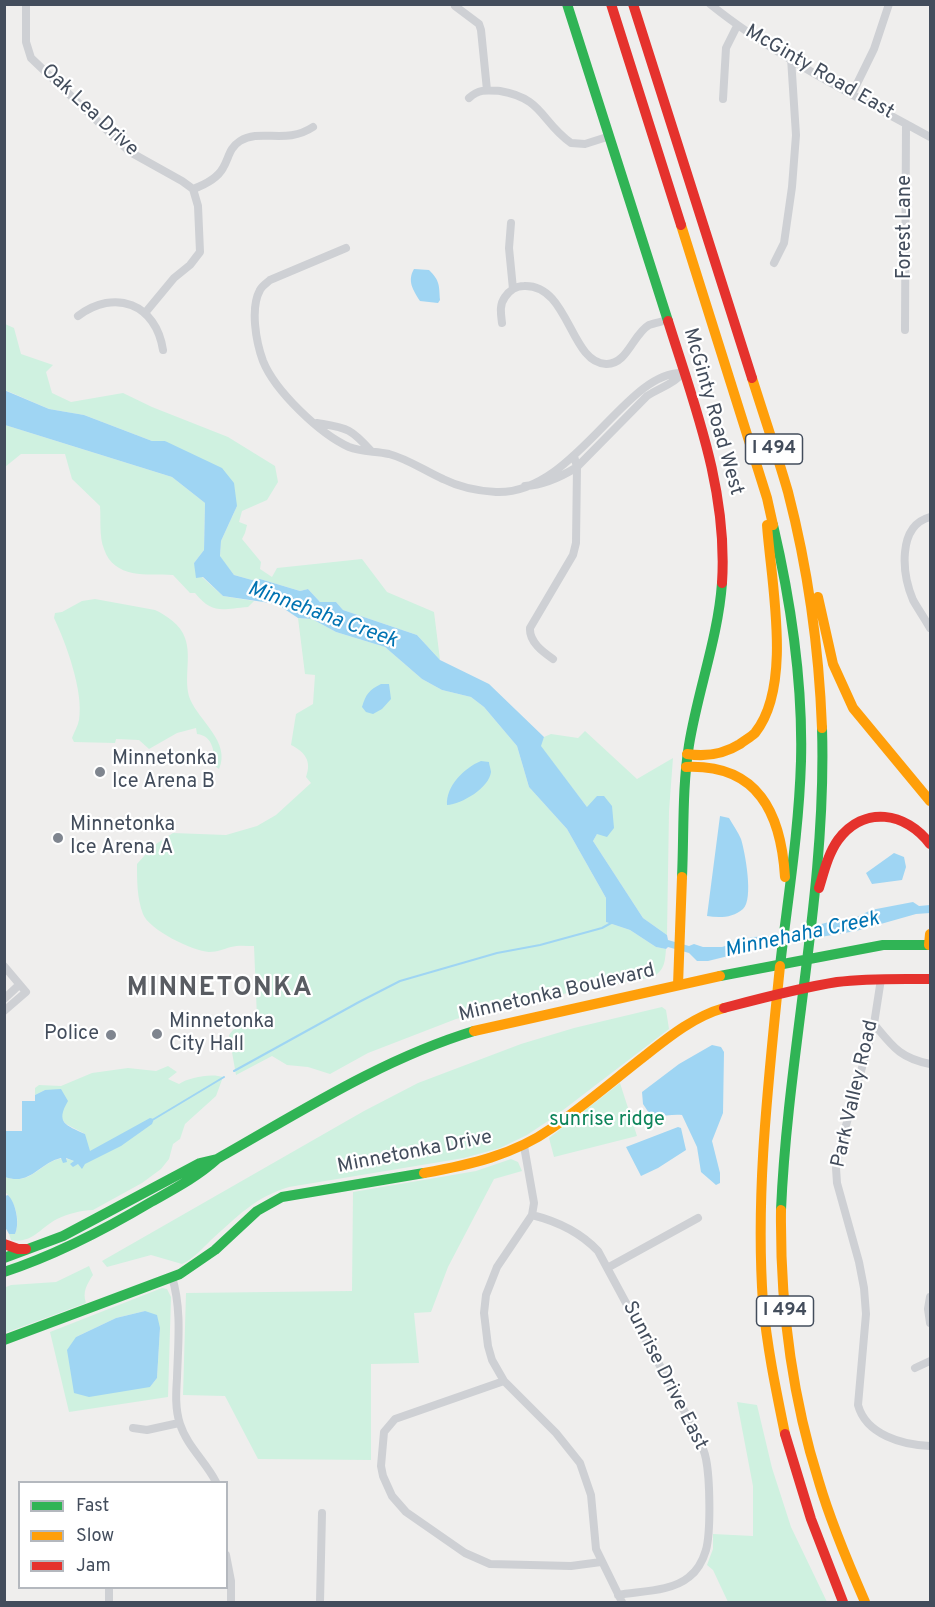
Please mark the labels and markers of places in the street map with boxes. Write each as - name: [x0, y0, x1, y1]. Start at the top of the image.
- place label: Minnetonka Ice Arena B: [112, 748, 217, 795]
- marker: Minnetonka Ice Arena B: [93, 765, 107, 779]
- place label: Minnetonka Ice Arena A: [70, 814, 175, 861]
- marker: Minnetonka Ice Arena A: [51, 831, 65, 845]
- place label: Minnetonka City Hall: [169, 1011, 274, 1058]
- place label: Police: [44, 1023, 99, 1047]
- marker: Minnetonka City Hall: [150, 1027, 164, 1041]
- marker: Police: [104, 1028, 118, 1042]

